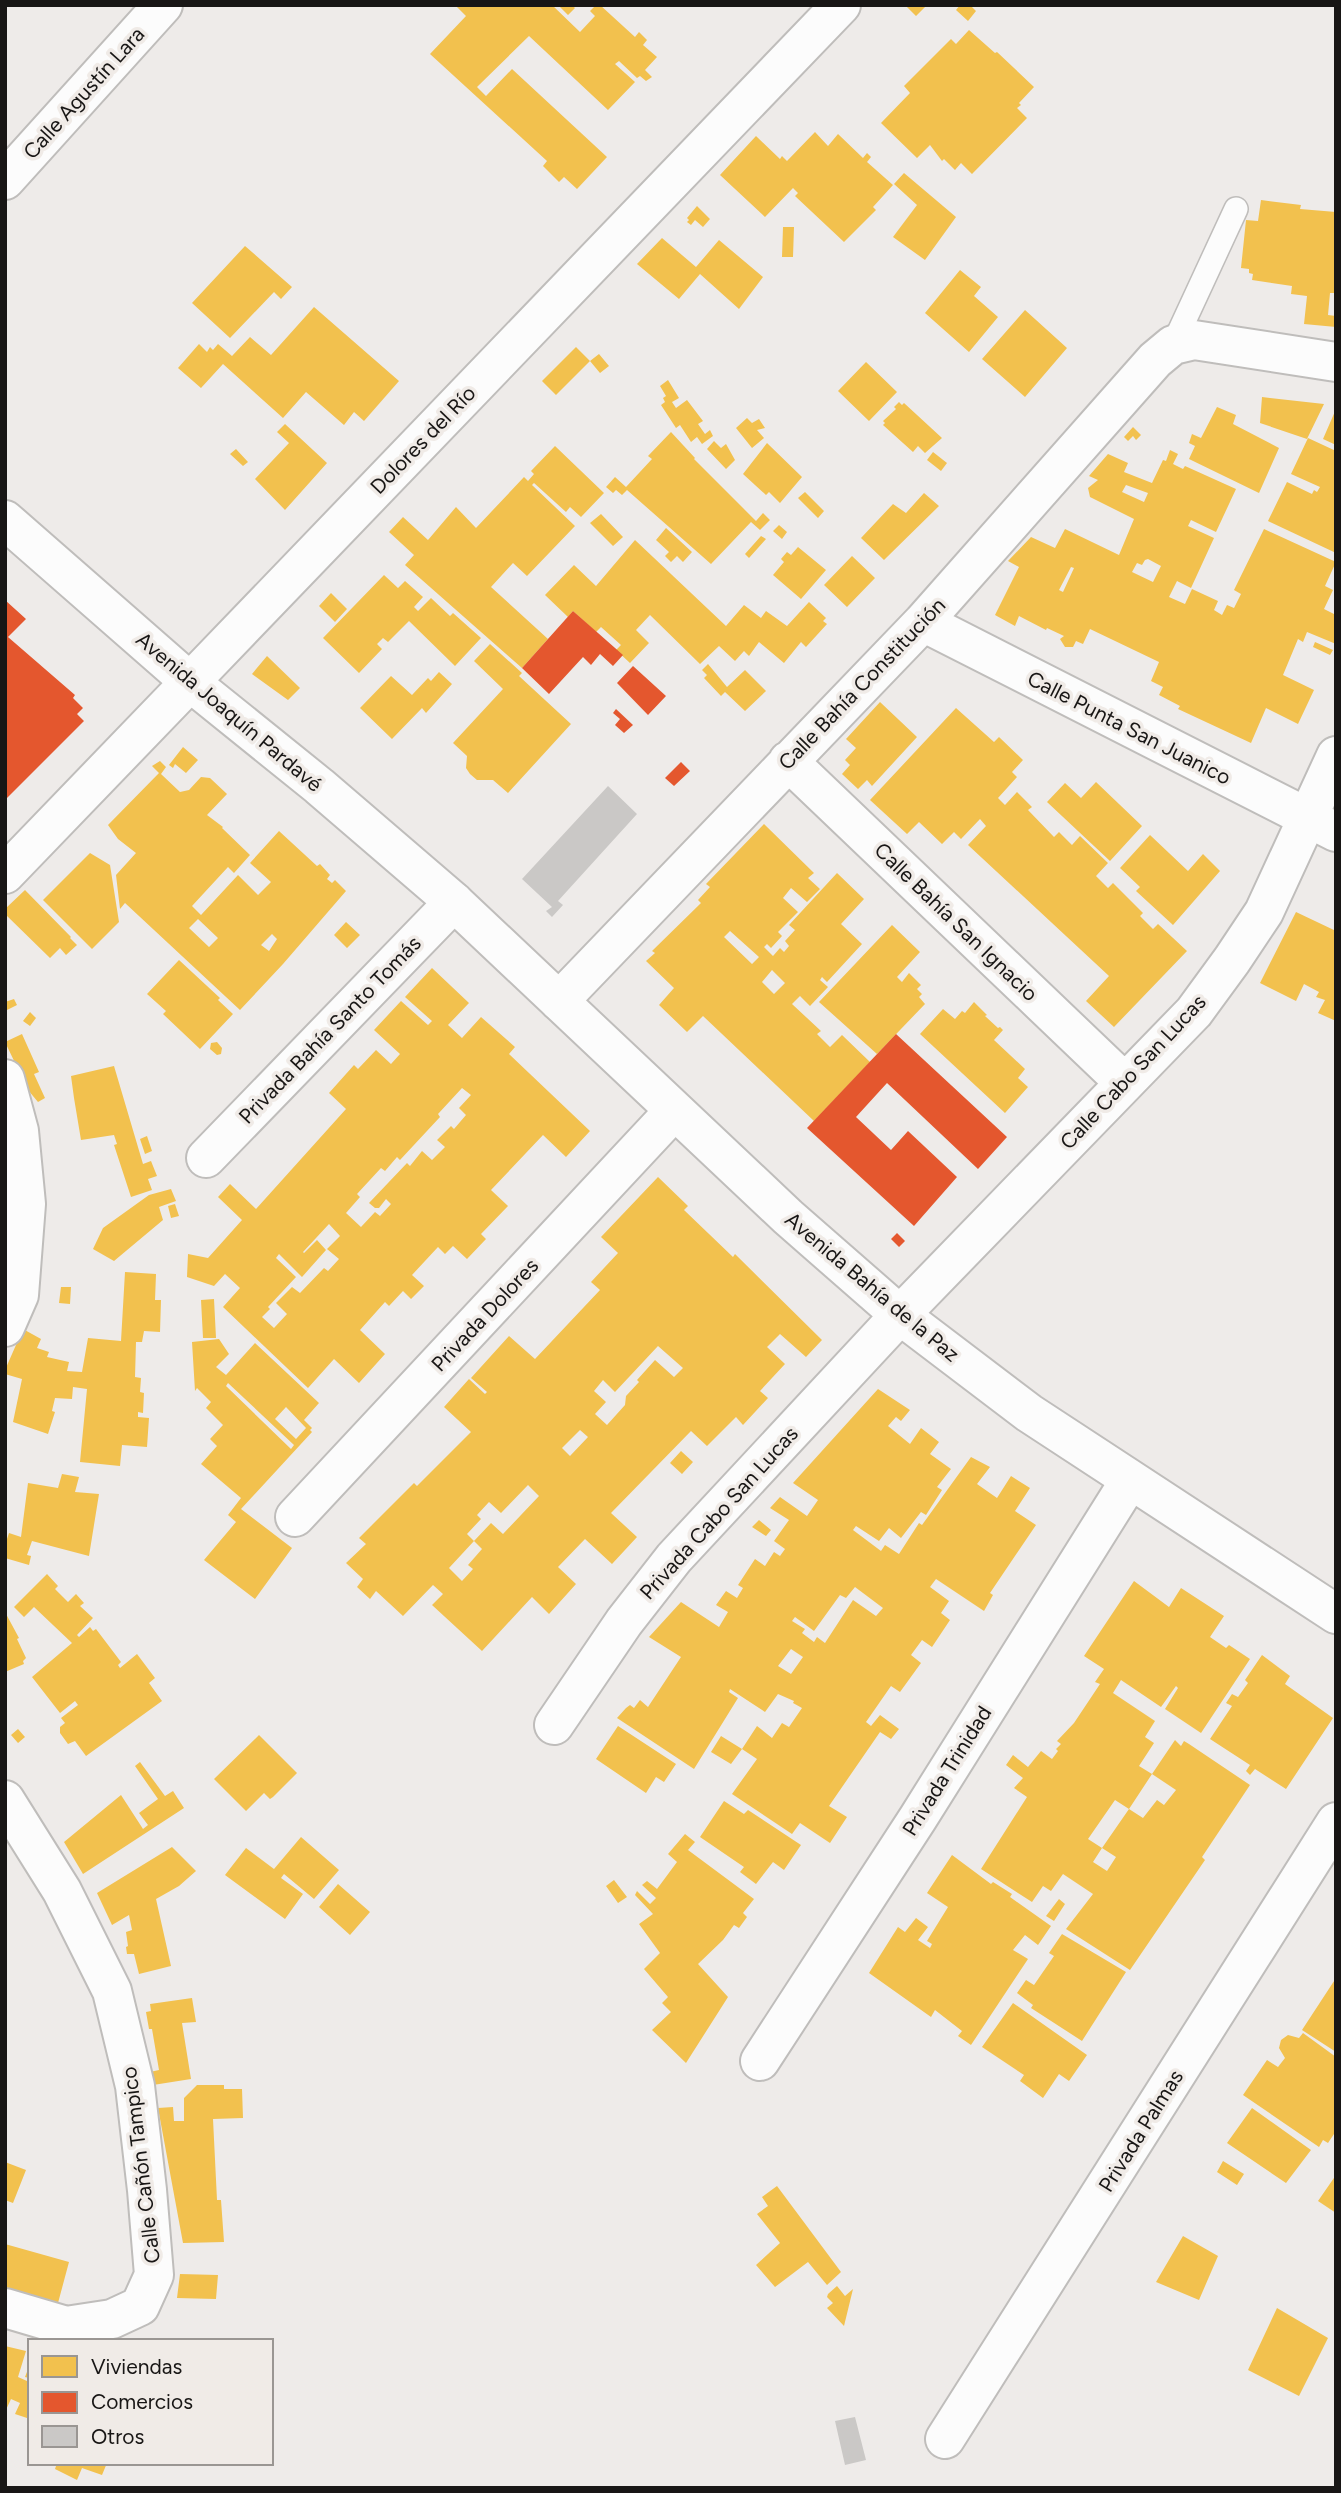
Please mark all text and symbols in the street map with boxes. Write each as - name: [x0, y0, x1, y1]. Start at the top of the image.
- street label: Calle Agustín Lara: [18, 22, 149, 164]
- street label: Dolores del Río: [365, 380, 481, 499]
- street label: Calle Bahía Constitución: [773, 593, 950, 775]
- street label: Avenida Joaquín Pardavé: [131, 627, 327, 797]
- street label: Calle Punta San Juanico: [1023, 665, 1235, 790]
- street label: Calle Bahía San Ignacio: [870, 837, 1043, 1006]
- street label: Privada Bahía Santo Tomás: [233, 931, 426, 1129]
- street label: Calle Cabo San Lucas: [1055, 989, 1211, 1154]
- street label: Avenida Bahía de la Paz: [780, 1207, 964, 1367]
- street label: Privada Dolores: [426, 1253, 543, 1376]
- street label: Privada Cabo San Lucas: [634, 1421, 803, 1604]
- street label: Privada Trinidad: [897, 1701, 996, 1840]
- street label: Calle Cañón Tampico: [116, 2065, 165, 2265]
- street label: Privada Palmas: [1093, 2065, 1188, 2196]
- legend: [28, 2339, 273, 2465]
- text: Viviendas: [91, 2354, 182, 2379]
- text: Comercios: [91, 2389, 193, 2414]
- text: Otros: [91, 2424, 144, 2449]

